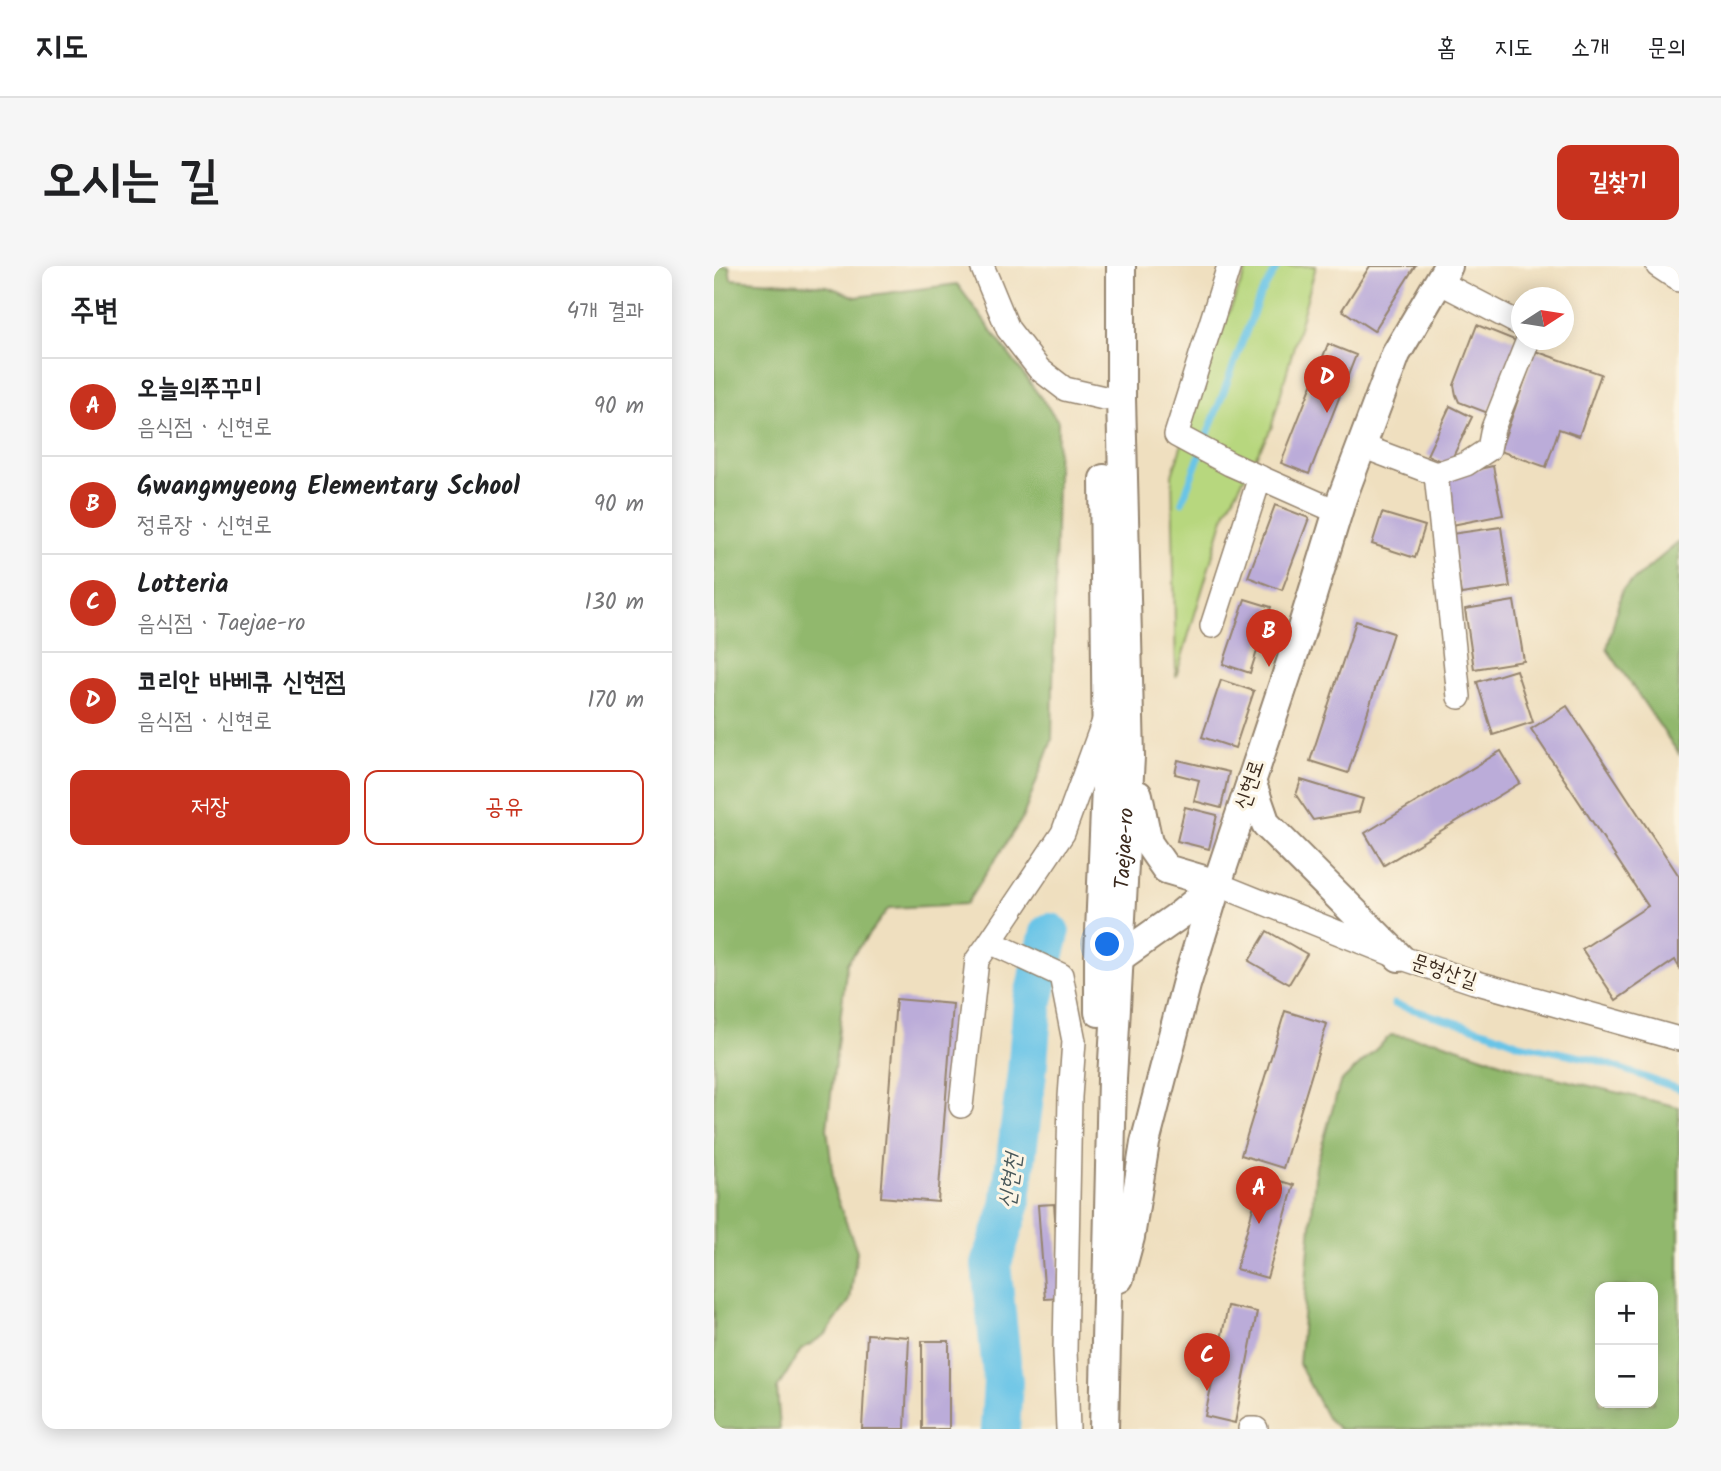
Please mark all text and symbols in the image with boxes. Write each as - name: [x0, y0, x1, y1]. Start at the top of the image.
- text: 지도: [35, 22, 88, 75]
- text: 홈: [1437, 29, 1456, 68]
- text: 지도: [1494, 29, 1533, 68]
- text: 소개: [1571, 29, 1609, 68]
- text: 문의: [1647, 29, 1686, 68]
- text: 오시는 길: [42, 143, 219, 221]
- button: 길찾기: [1557, 145, 1679, 220]
- north arrow: [1511, 287, 1574, 350]
- text: 주변: [70, 288, 118, 336]
- text: 4개 결과: [567, 294, 644, 330]
- pin: D: [1304, 355, 1350, 413]
- text: 오늘의쭈꾸미: [137, 368, 263, 410]
- text: A: [86, 389, 100, 425]
- text: 90 m: [594, 389, 644, 425]
- text: 음식점 · 신현로: [137, 410, 272, 446]
- text: Gwangmyeong Elementary School: [137, 466, 520, 508]
- text: B: [86, 487, 100, 523]
- text: 90 m: [594, 487, 644, 523]
- text: 정류장 · 신현로: [137, 508, 272, 544]
- text: Lotteria: [137, 564, 229, 606]
- text: C: [86, 585, 100, 621]
- text: 130 m: [585, 585, 644, 621]
- text: 음식점 · Taejae-ro: [137, 606, 305, 642]
- pin: B: [1246, 609, 1292, 667]
- text: 코리안 바베큐 신현점: [137, 662, 345, 704]
- text: D: [85, 683, 101, 719]
- text: 170 m: [587, 683, 644, 719]
- text: 음식점 · 신현로: [137, 704, 272, 740]
- street label: 신현로: [1226, 756, 1274, 814]
- button: 저장: [70, 770, 350, 845]
- button: 공유: [364, 770, 644, 845]
- street label: Taejae-ro: [1106, 807, 1144, 890]
- your location: [1090, 927, 1124, 961]
- street label: 문형산길: [1407, 946, 1481, 998]
- water label: 신현천: [989, 1149, 1033, 1211]
- pin: A: [1236, 1166, 1282, 1224]
- map controls: [1595, 1282, 1658, 1408]
- button: +: [1595, 1282, 1658, 1345]
- pin: C: [1184, 1333, 1230, 1391]
- button: −: [1595, 1345, 1658, 1408]

